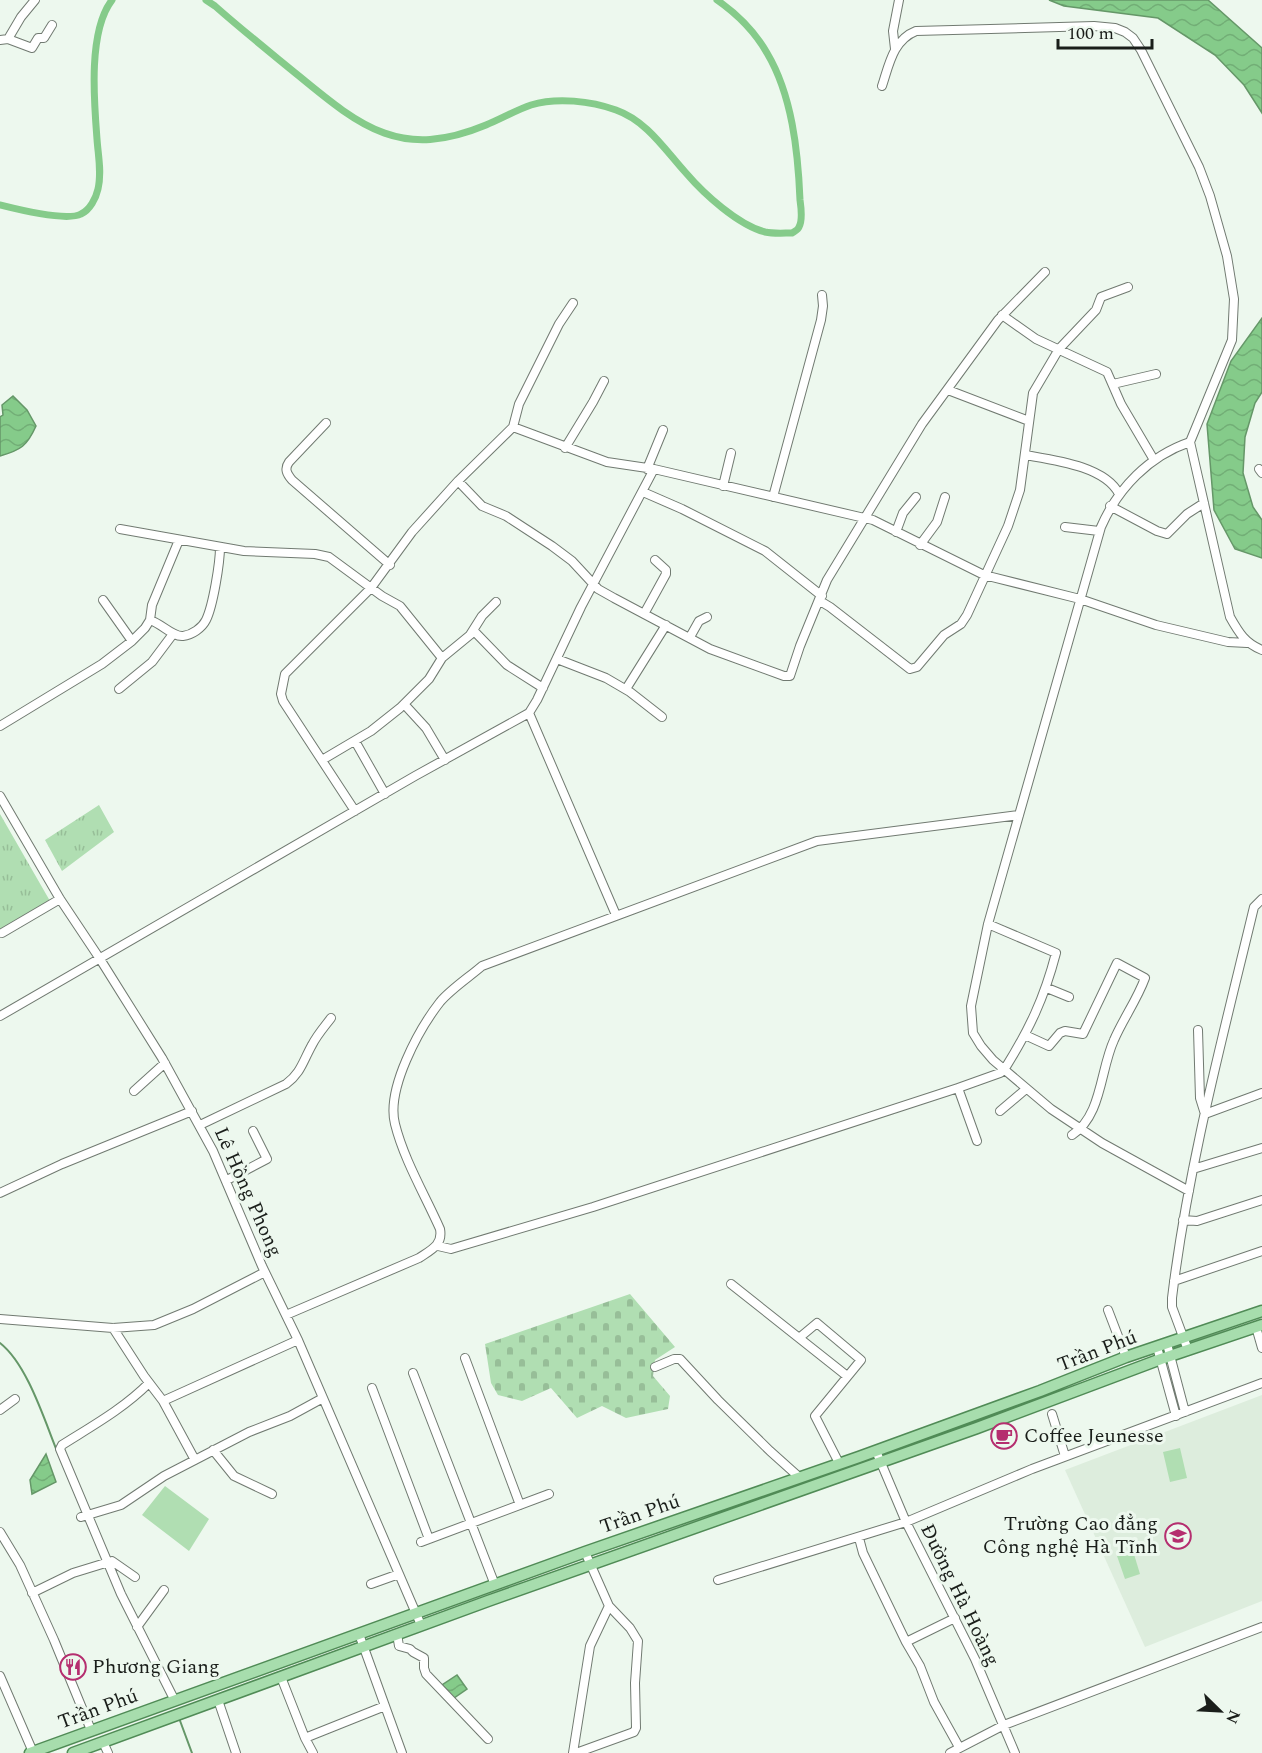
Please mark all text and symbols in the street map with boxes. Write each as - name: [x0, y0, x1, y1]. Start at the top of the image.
- scale bar: [1058, 12, 1152, 50]
- text: 100 m: [1067, 20, 1114, 47]
- street label: Lê Hồng Phong: [206, 1122, 290, 1262]
- street label: Trần Phú: [1053, 1322, 1141, 1380]
- cafe icon: Coffee Jeunesse: [989, 1421, 1019, 1451]
- place label: Coffee Jeunesse: [1024, 1421, 1164, 1451]
- street label: Trần Phú: [596, 1486, 684, 1542]
- place label: Trường Cao đẳng Công nghệ Hà Tĩnh: [983, 1509, 1158, 1562]
- street label: Đường Hà Hoàng: [912, 1519, 1008, 1671]
- school or university icon: Trường Cao đẳng Công nghệ Hà Tĩnh: [1163, 1521, 1193, 1551]
- restaurant icon: Phương Giang: [58, 1652, 88, 1682]
- place label: Phương Giang: [92, 1652, 220, 1682]
- street label: Trần Phú: [54, 1681, 142, 1737]
- north arrow: [1190, 1681, 1250, 1741]
- text: N: [1219, 1706, 1246, 1728]

